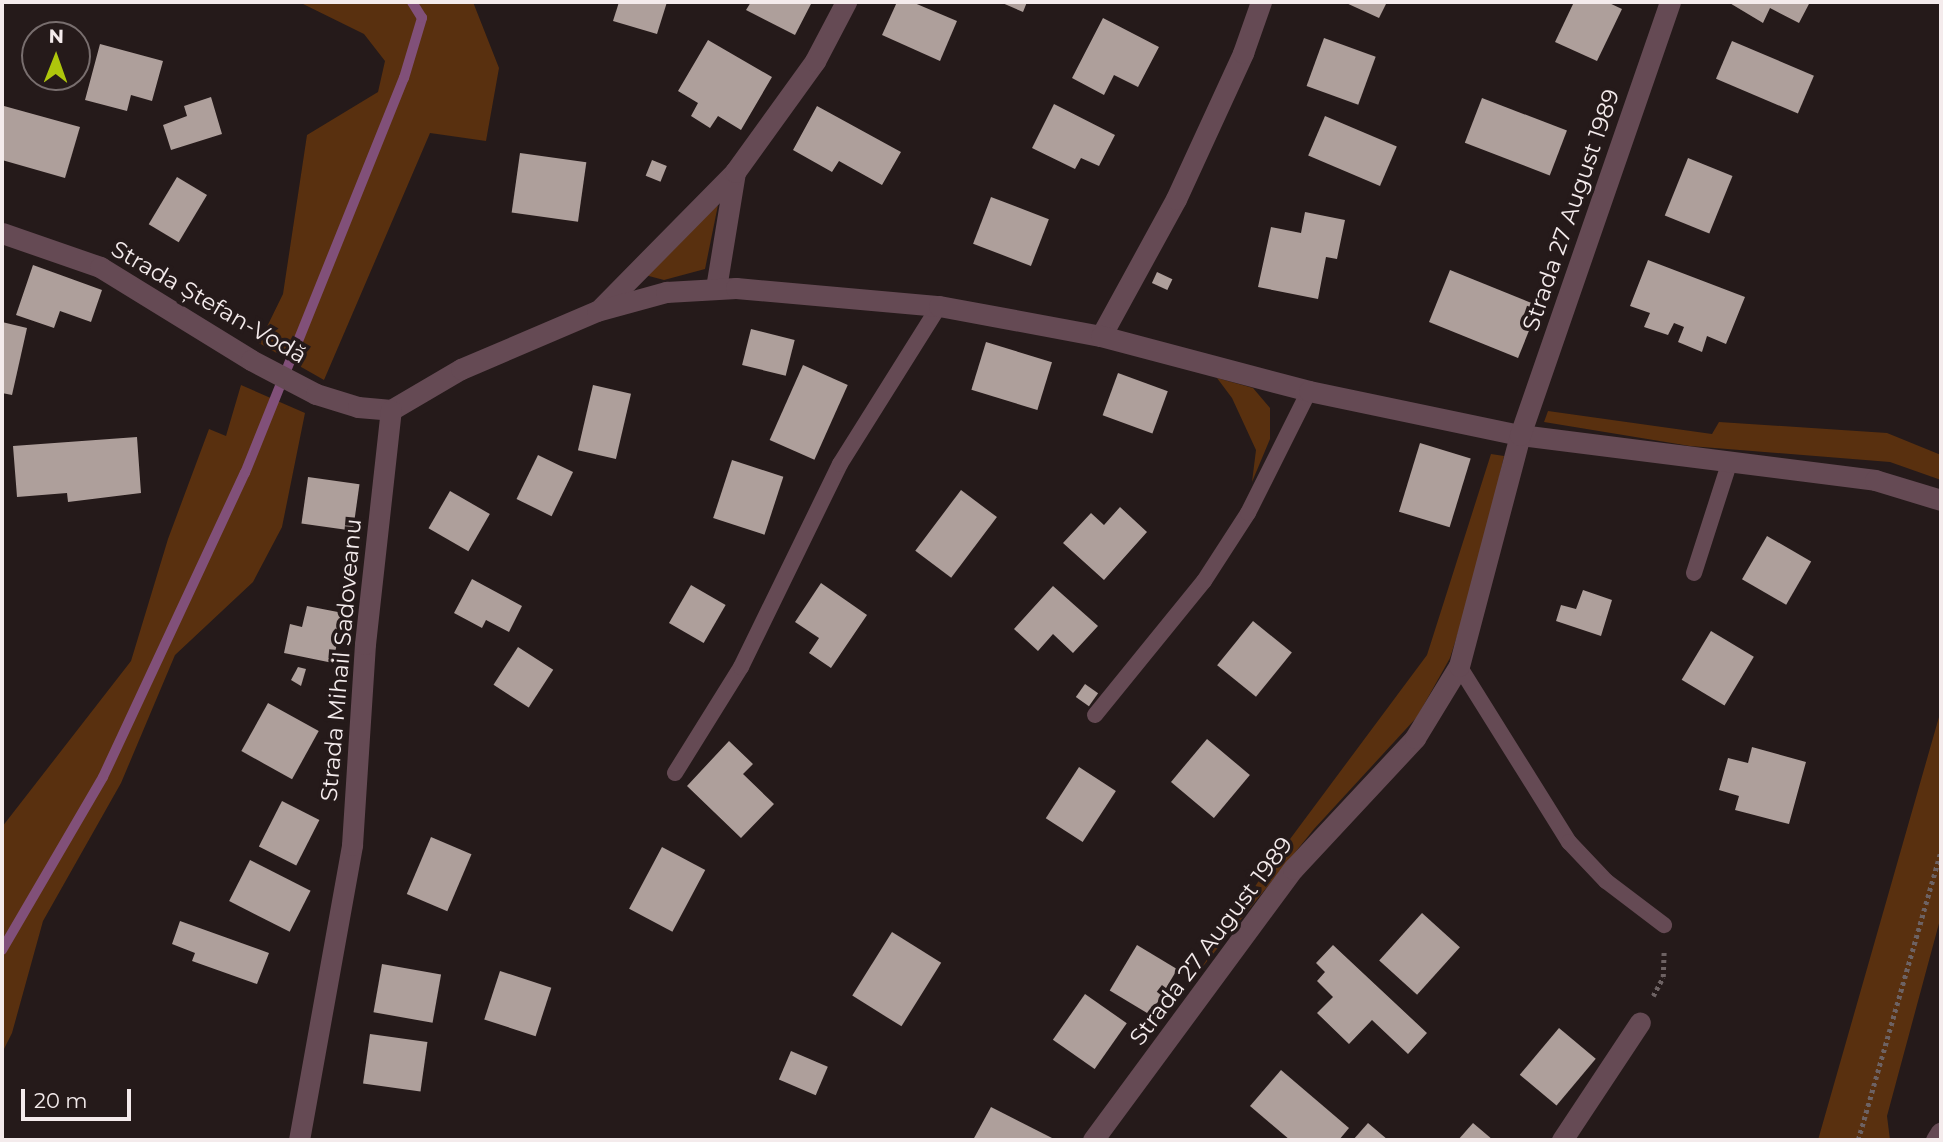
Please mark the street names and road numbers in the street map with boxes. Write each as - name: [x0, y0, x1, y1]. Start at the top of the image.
- street label: Strada 27 August 1989: [1517, 86, 1625, 334]
- street label: Strada Ștefan-Vodă: [106, 235, 312, 369]
- street label: Strada Mihail Sadoveanu: [315, 517, 367, 803]
- street label: Strada 27 August 1989: [1124, 831, 1298, 1051]

